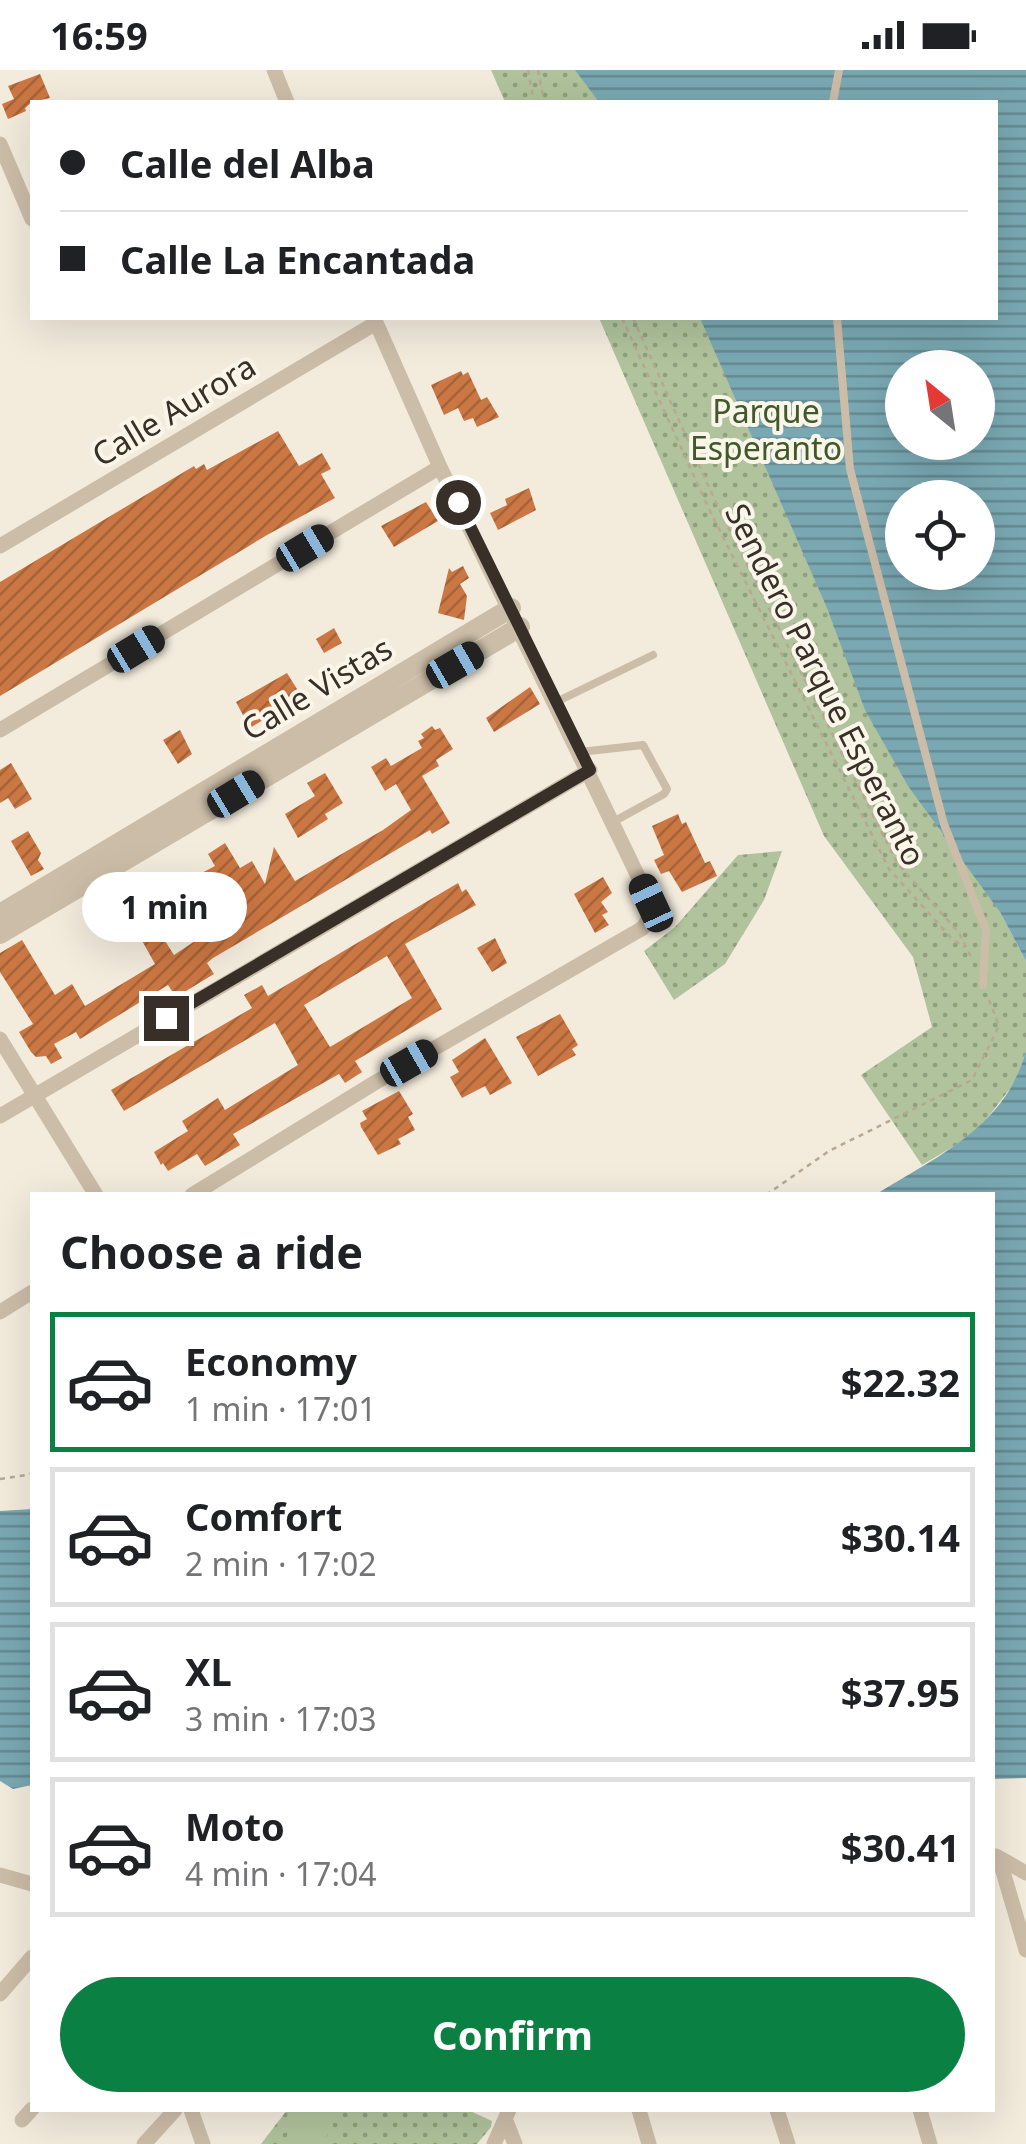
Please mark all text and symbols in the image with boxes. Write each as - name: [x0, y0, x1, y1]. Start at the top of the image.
- text: 16:59: [50, 9, 148, 61]
- text: Calle del Alba: [120, 137, 375, 189]
- text: Calle La Encantada: [120, 233, 475, 285]
- street label: Calle Aurora: [83, 344, 263, 475]
- north arrow: [885, 350, 995, 460]
- map controls: [885, 350, 995, 590]
- park label: Parque Esperanto: [690, 389, 842, 469]
- route start: [436, 480, 481, 525]
- button: locate: [885, 480, 995, 590]
- street label: Sendero Parque Esperanto: [716, 496, 937, 873]
- car: [272, 520, 338, 576]
- car: [103, 621, 169, 677]
- street label: Calle Vistas: [233, 626, 400, 750]
- car: [422, 637, 488, 693]
- car: [203, 766, 269, 822]
- car: [625, 869, 677, 937]
- callout: 1 min: [84, 873, 248, 943]
- text: 1 min: [120, 885, 209, 928]
- route end: [144, 996, 189, 1041]
- car: [376, 1035, 442, 1091]
- text: Choose a ride: [60, 1221, 363, 1282]
- text: Economy: [185, 1335, 357, 1387]
- icon: car: [65, 1337, 155, 1427]
- text: $22.32: [841, 1356, 960, 1408]
- text: 1 min · 17:01: [185, 1387, 377, 1430]
- text: Comfort: [185, 1490, 342, 1542]
- icon: car: [65, 1492, 155, 1582]
- text: $30.14: [841, 1511, 960, 1563]
- text: 2 min · 17:02: [185, 1542, 377, 1585]
- text: XL: [185, 1645, 232, 1697]
- icon: car: [65, 1647, 155, 1737]
- text: $37.95: [841, 1666, 960, 1718]
- text: 3 min · 17:03: [185, 1697, 377, 1740]
- text: Moto: [185, 1800, 285, 1852]
- icon: car: [65, 1802, 155, 1892]
- text: $30.41: [841, 1821, 960, 1873]
- text: 4 min · 17:04: [185, 1852, 377, 1895]
- button: Confirm: [60, 1977, 965, 2092]

